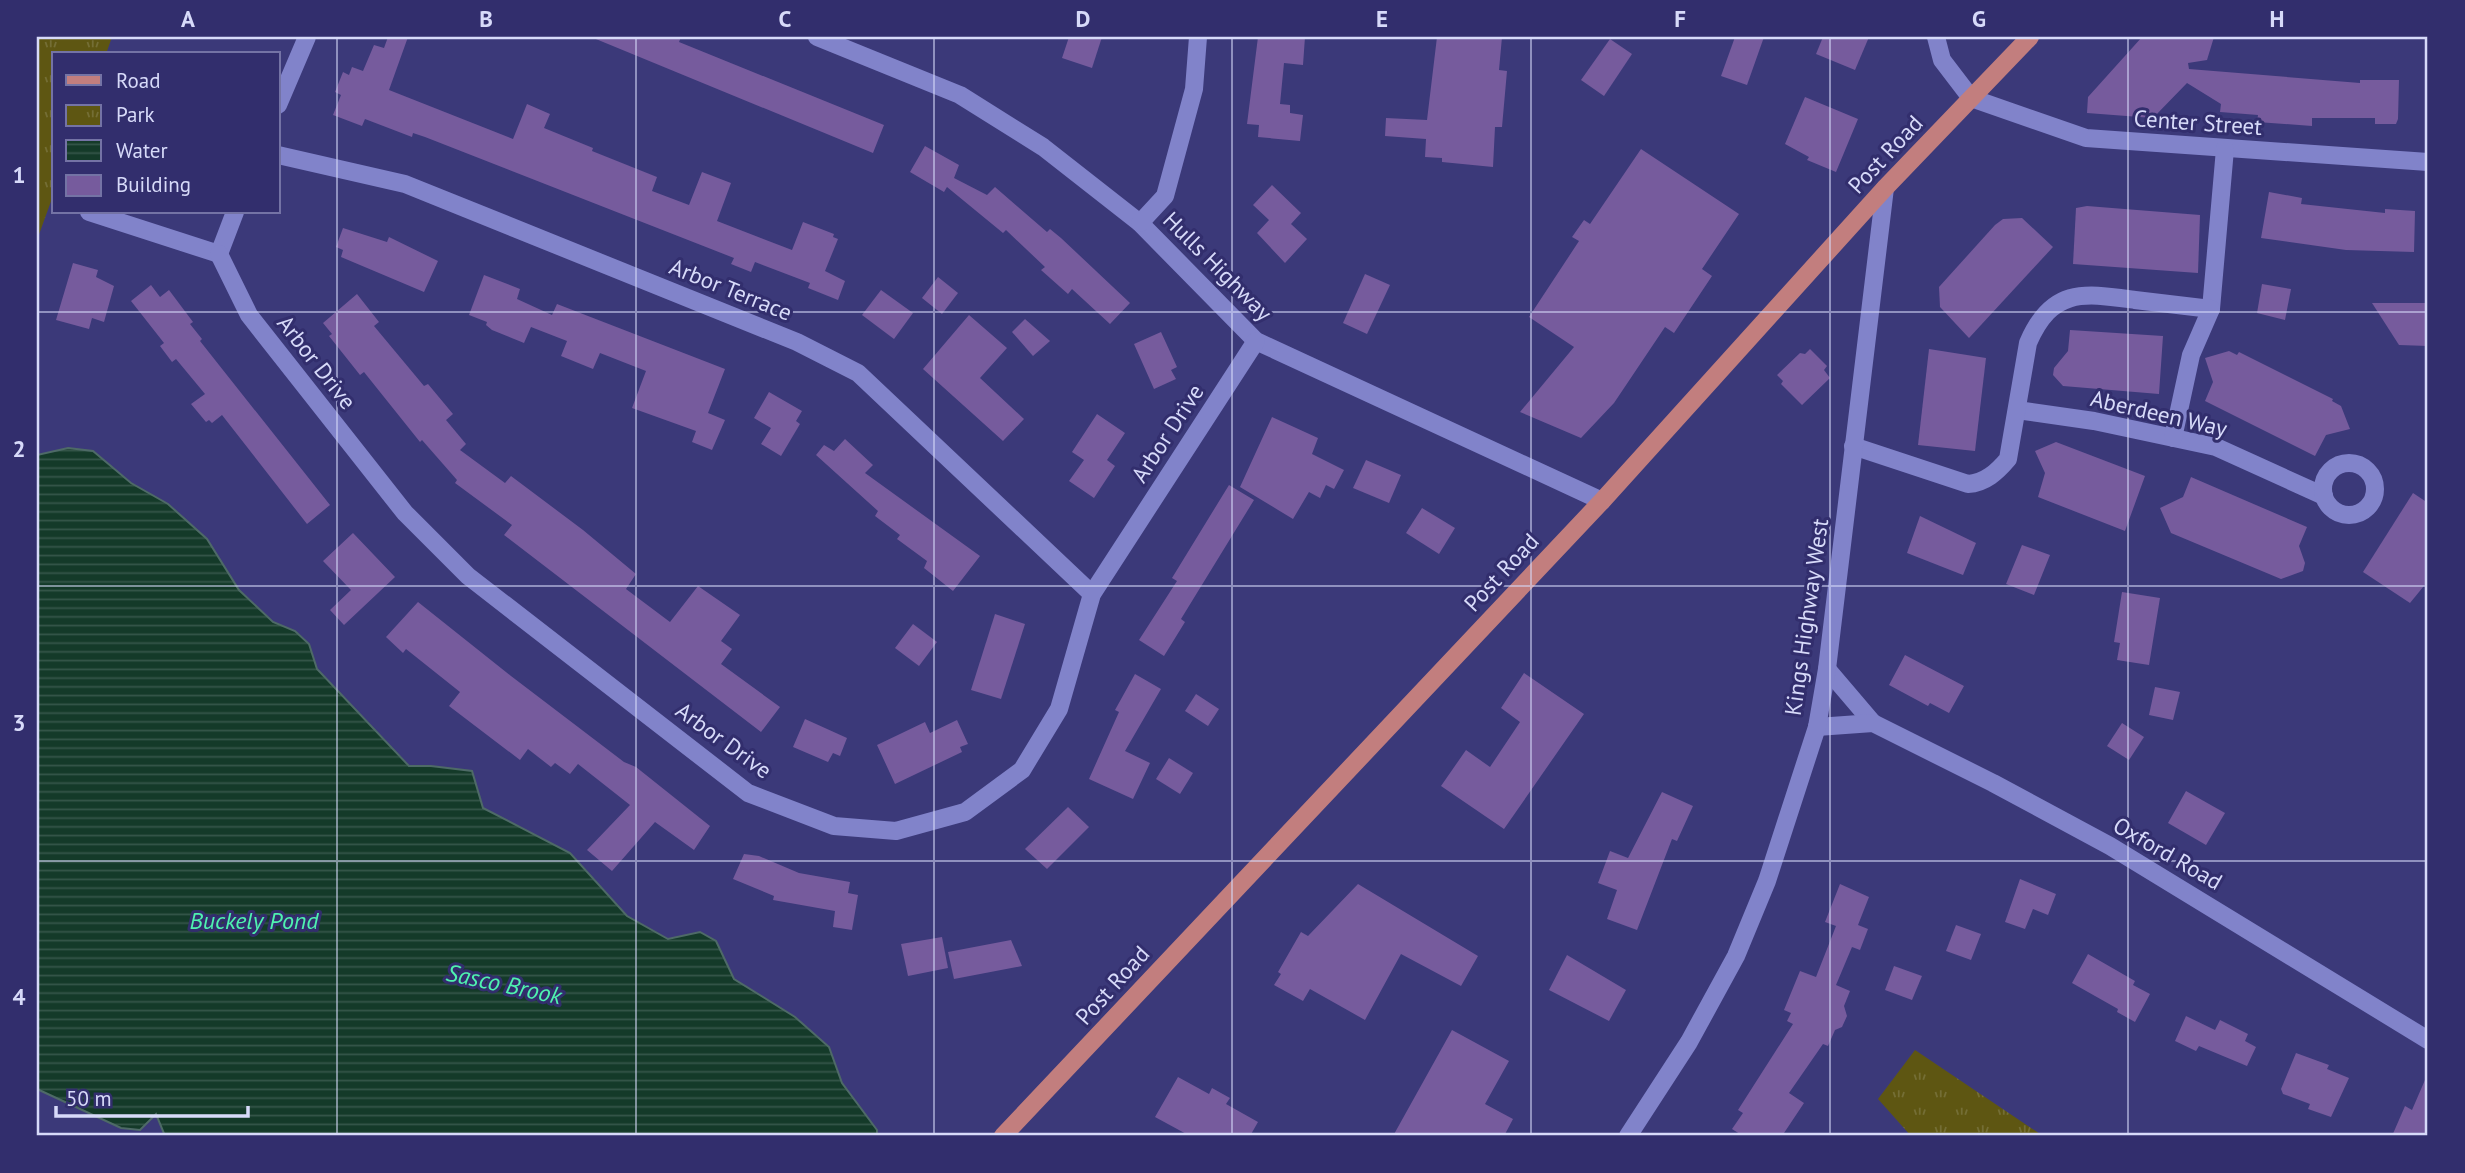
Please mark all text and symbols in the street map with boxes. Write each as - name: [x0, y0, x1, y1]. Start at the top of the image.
- text: A: [181, 4, 195, 33]
- text: B: [479, 4, 493, 33]
- text: C: [779, 4, 792, 33]
- text: D: [1076, 4, 1090, 33]
- text: E: [1376, 4, 1388, 33]
- text: F: [1674, 4, 1686, 33]
- text: G: [1972, 4, 1986, 33]
- text: H: [2270, 4, 2284, 33]
- legend: [52, 52, 280, 214]
- text: Road: [116, 67, 160, 94]
- text: Park: [116, 101, 155, 128]
- street label: Center Street: [2133, 103, 2263, 141]
- street label: Post Road: [1841, 109, 1929, 199]
- text: Water: [116, 137, 168, 164]
- text: 1: [12, 160, 26, 189]
- text: Building: [116, 171, 191, 198]
- street label: Hulls Highway: [1157, 205, 1279, 327]
- street label: Arbor Terrace: [666, 251, 796, 327]
- street label: Arbor Drive: [271, 309, 363, 415]
- street label: Arbor Drive: [1124, 378, 1210, 488]
- street label: Aberdeen Way: [2088, 383, 2230, 443]
- text: 2: [12, 434, 26, 463]
- street label: Kings Highway West: [1778, 516, 1834, 717]
- street label: Post Road: [1457, 527, 1545, 617]
- street label: Arbor Drive: [670, 695, 778, 785]
- text: 3: [12, 708, 26, 737]
- street label: Oxford Road: [2108, 810, 2228, 896]
- water label: Buckely Pond: [189, 905, 319, 936]
- street label: Post Road: [1069, 939, 1155, 1031]
- water label: Sasco Brook: [444, 957, 566, 1012]
- text: 4: [12, 982, 26, 1011]
- scale bar: [56, 1075, 248, 1119]
- text: 50 m: [66, 1085, 112, 1112]

